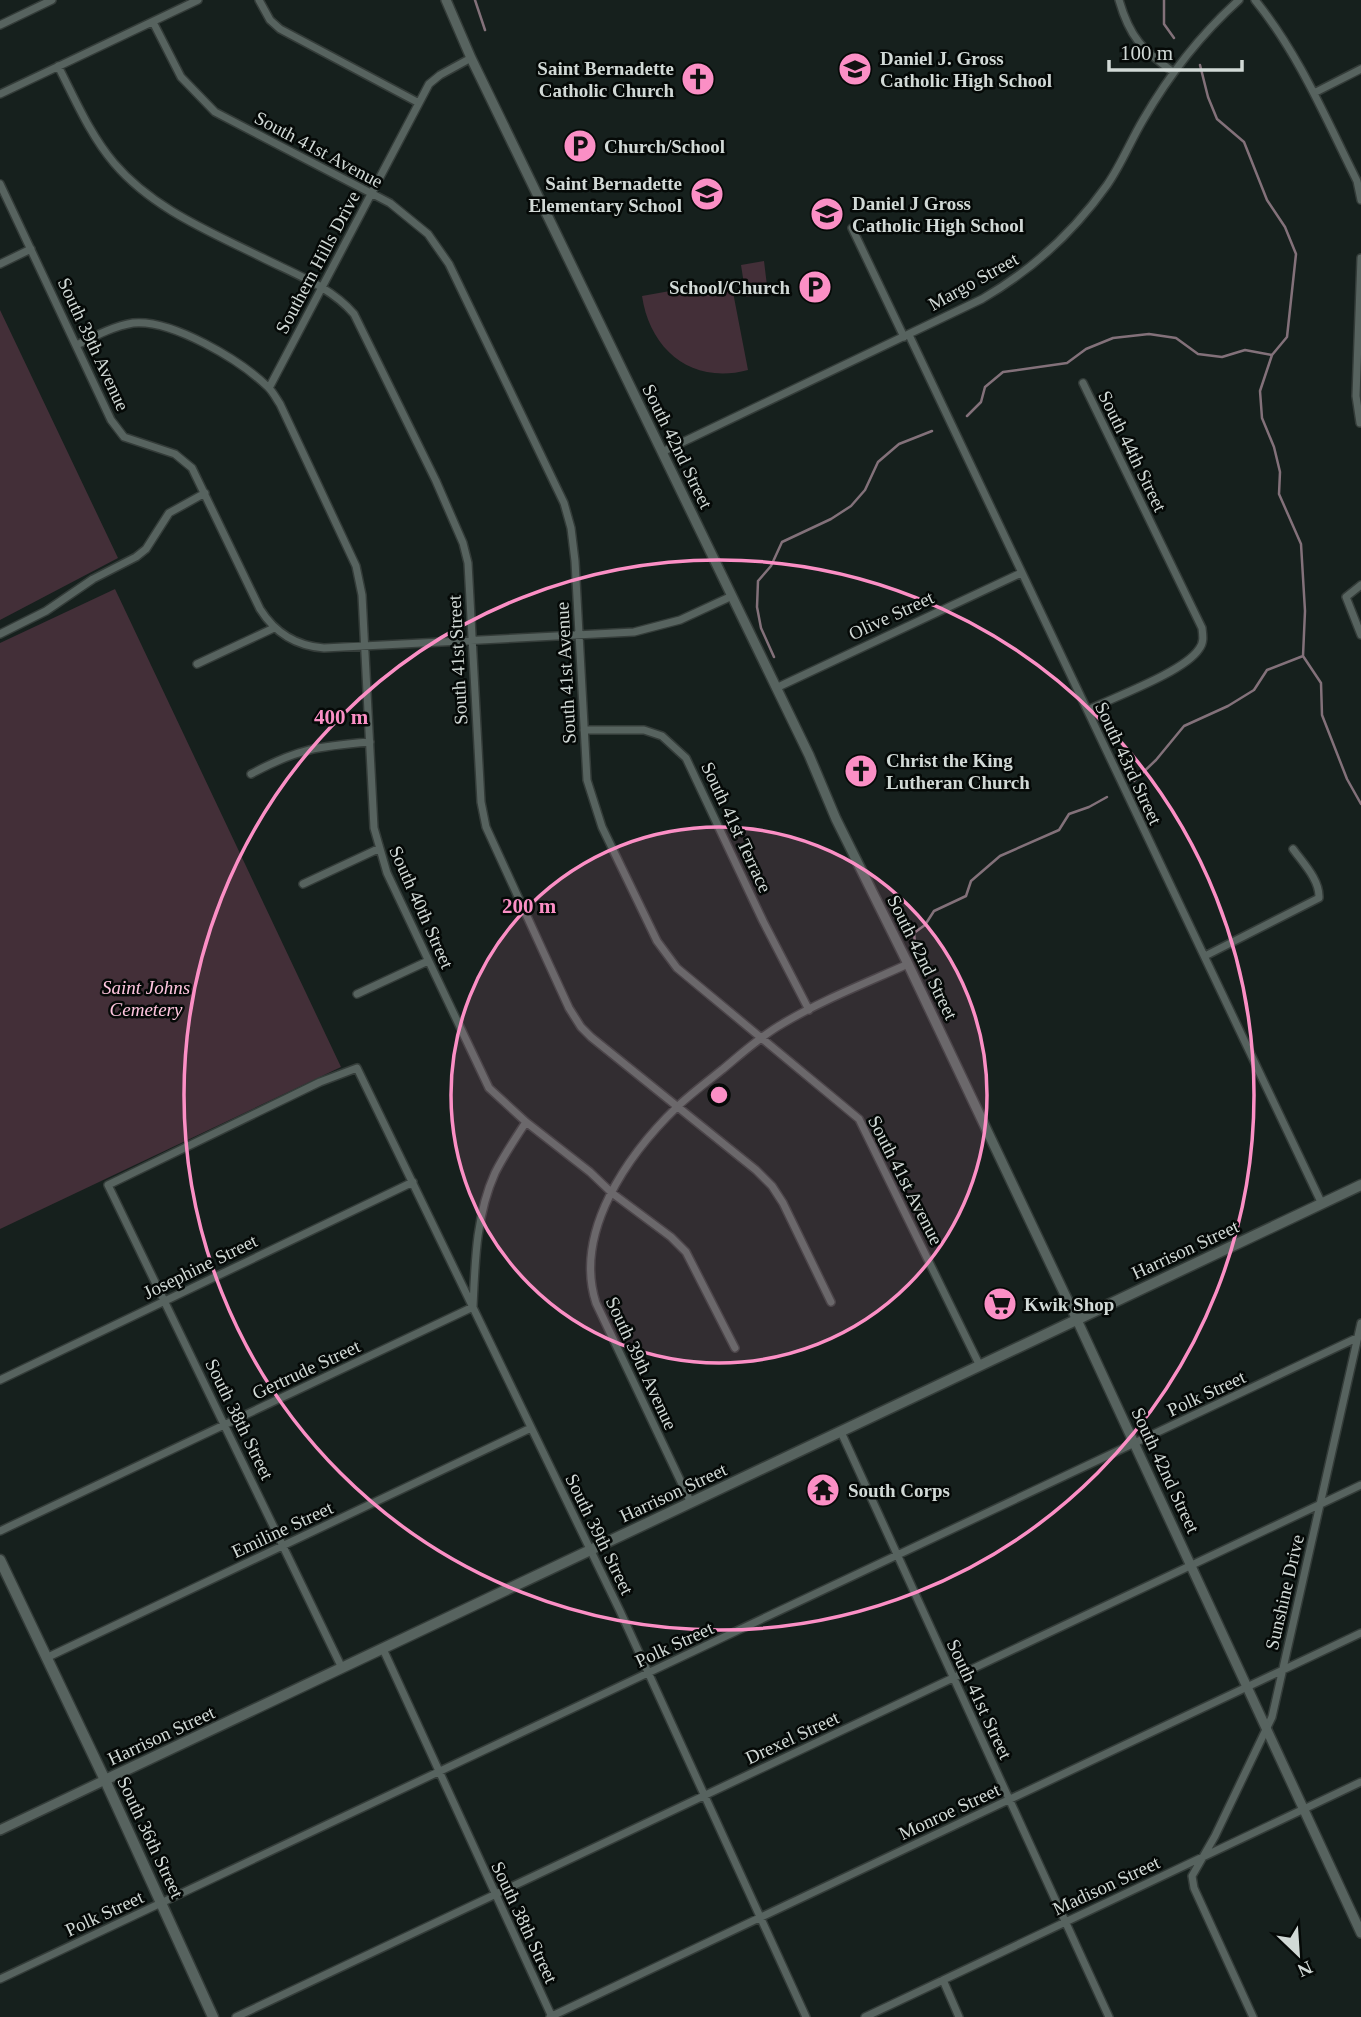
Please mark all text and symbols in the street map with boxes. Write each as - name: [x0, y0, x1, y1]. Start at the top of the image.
- scale bar: [1109, 28, 1242, 72]
- text: 100 m: [1120, 41, 1173, 65]
- place label: Daniel J. Gross Catholic High School: [880, 48, 1052, 91]
- school or university icon: Daniel J. Gross Catholic High School: [836, 50, 874, 88]
- place label: Saint Bernadette Catholic Church: [537, 58, 674, 101]
- church icon: Saint Bernadette Catholic Church: [679, 60, 717, 98]
- street label: South 41st Avenue: [251, 107, 386, 192]
- parking icon: Church/School: [561, 127, 599, 165]
- place label: Church/School: [604, 136, 725, 157]
- place label: Saint Bernadette Elementary School: [528, 173, 682, 216]
- school or university icon: Saint Bernadette Elementary School: [688, 175, 726, 213]
- street label: Southern Hills Drive: [271, 187, 364, 337]
- place label: Daniel J Gross Catholic High School: [852, 193, 1024, 236]
- school or university icon: Daniel J Gross Catholic High School: [808, 195, 846, 233]
- street label: Margo Street: [925, 248, 1022, 315]
- parking icon: School/Church: [796, 268, 834, 306]
- street label: South 39th Avenue: [54, 274, 134, 414]
- place label: School/Church: [669, 277, 790, 298]
- street label: South 42nd Street: [638, 380, 717, 513]
- street label: South 44th Street: [1094, 387, 1171, 516]
- street label: Olive Street: [845, 586, 938, 644]
- street label: South 41st Street: [444, 594, 471, 725]
- street label: South 41st Avenue: [551, 601, 580, 745]
- street label: South 43rd Street: [1091, 699, 1166, 829]
- text: 400 m: [314, 705, 369, 729]
- place label: Christ the King Lutheran Church: [886, 750, 1030, 793]
- church icon: Christ the King Lutheran Church: [842, 752, 880, 790]
- street label: South 41st Terrace: [697, 758, 776, 896]
- street label: South 40th Street: [385, 843, 458, 972]
- street label: South 42nd Street: [883, 891, 962, 1024]
- text: 200 m: [502, 894, 557, 918]
- park label: Saint Johns Cemetery: [102, 977, 190, 1020]
- centre of rings: [707, 1083, 731, 1107]
- street label: South 41st Avenue: [864, 1112, 947, 1248]
- street label: Harrison Street: [1128, 1215, 1243, 1283]
- street label: Josephine Street: [140, 1230, 261, 1303]
- supermarket icon: Kwik Shop: [981, 1285, 1019, 1323]
- street label: South 39th Avenue: [602, 1293, 682, 1433]
- place label: Kwik Shop: [1024, 1294, 1114, 1315]
- street label: Gertrude Street: [249, 1335, 364, 1404]
- street label: South 38th Street: [201, 1355, 278, 1484]
- street label: Polk Street: [1164, 1366, 1249, 1421]
- street label: South 42nd Street: [1127, 1404, 1204, 1537]
- street label: Harrison Street: [616, 1458, 731, 1526]
- street label: South 39th Street: [561, 1470, 638, 1599]
- temple icon: South Corps: [804, 1471, 842, 1509]
- place label: South Corps: [848, 1480, 950, 1501]
- street label: Emiline Street: [228, 1497, 337, 1562]
- street label: Sunshine Drive: [1261, 1532, 1308, 1652]
- street label: Polk Street: [632, 1617, 717, 1672]
- street label: South 41st Street: [943, 1636, 1017, 1763]
- street label: Harrison Street: [104, 1701, 219, 1769]
- street label: Drexel Street: [742, 1706, 843, 1768]
- street label: South 36th Street: [113, 1773, 188, 1902]
- street label: Monroe Street: [895, 1779, 1004, 1844]
- street label: Madison Street: [1049, 1851, 1164, 1919]
- street label: South 38th Street: [487, 1858, 562, 1987]
- street label: Polk Street: [62, 1886, 147, 1941]
- north arrow: [1263, 1919, 1333, 1989]
- text: N: [1294, 1957, 1316, 1981]

